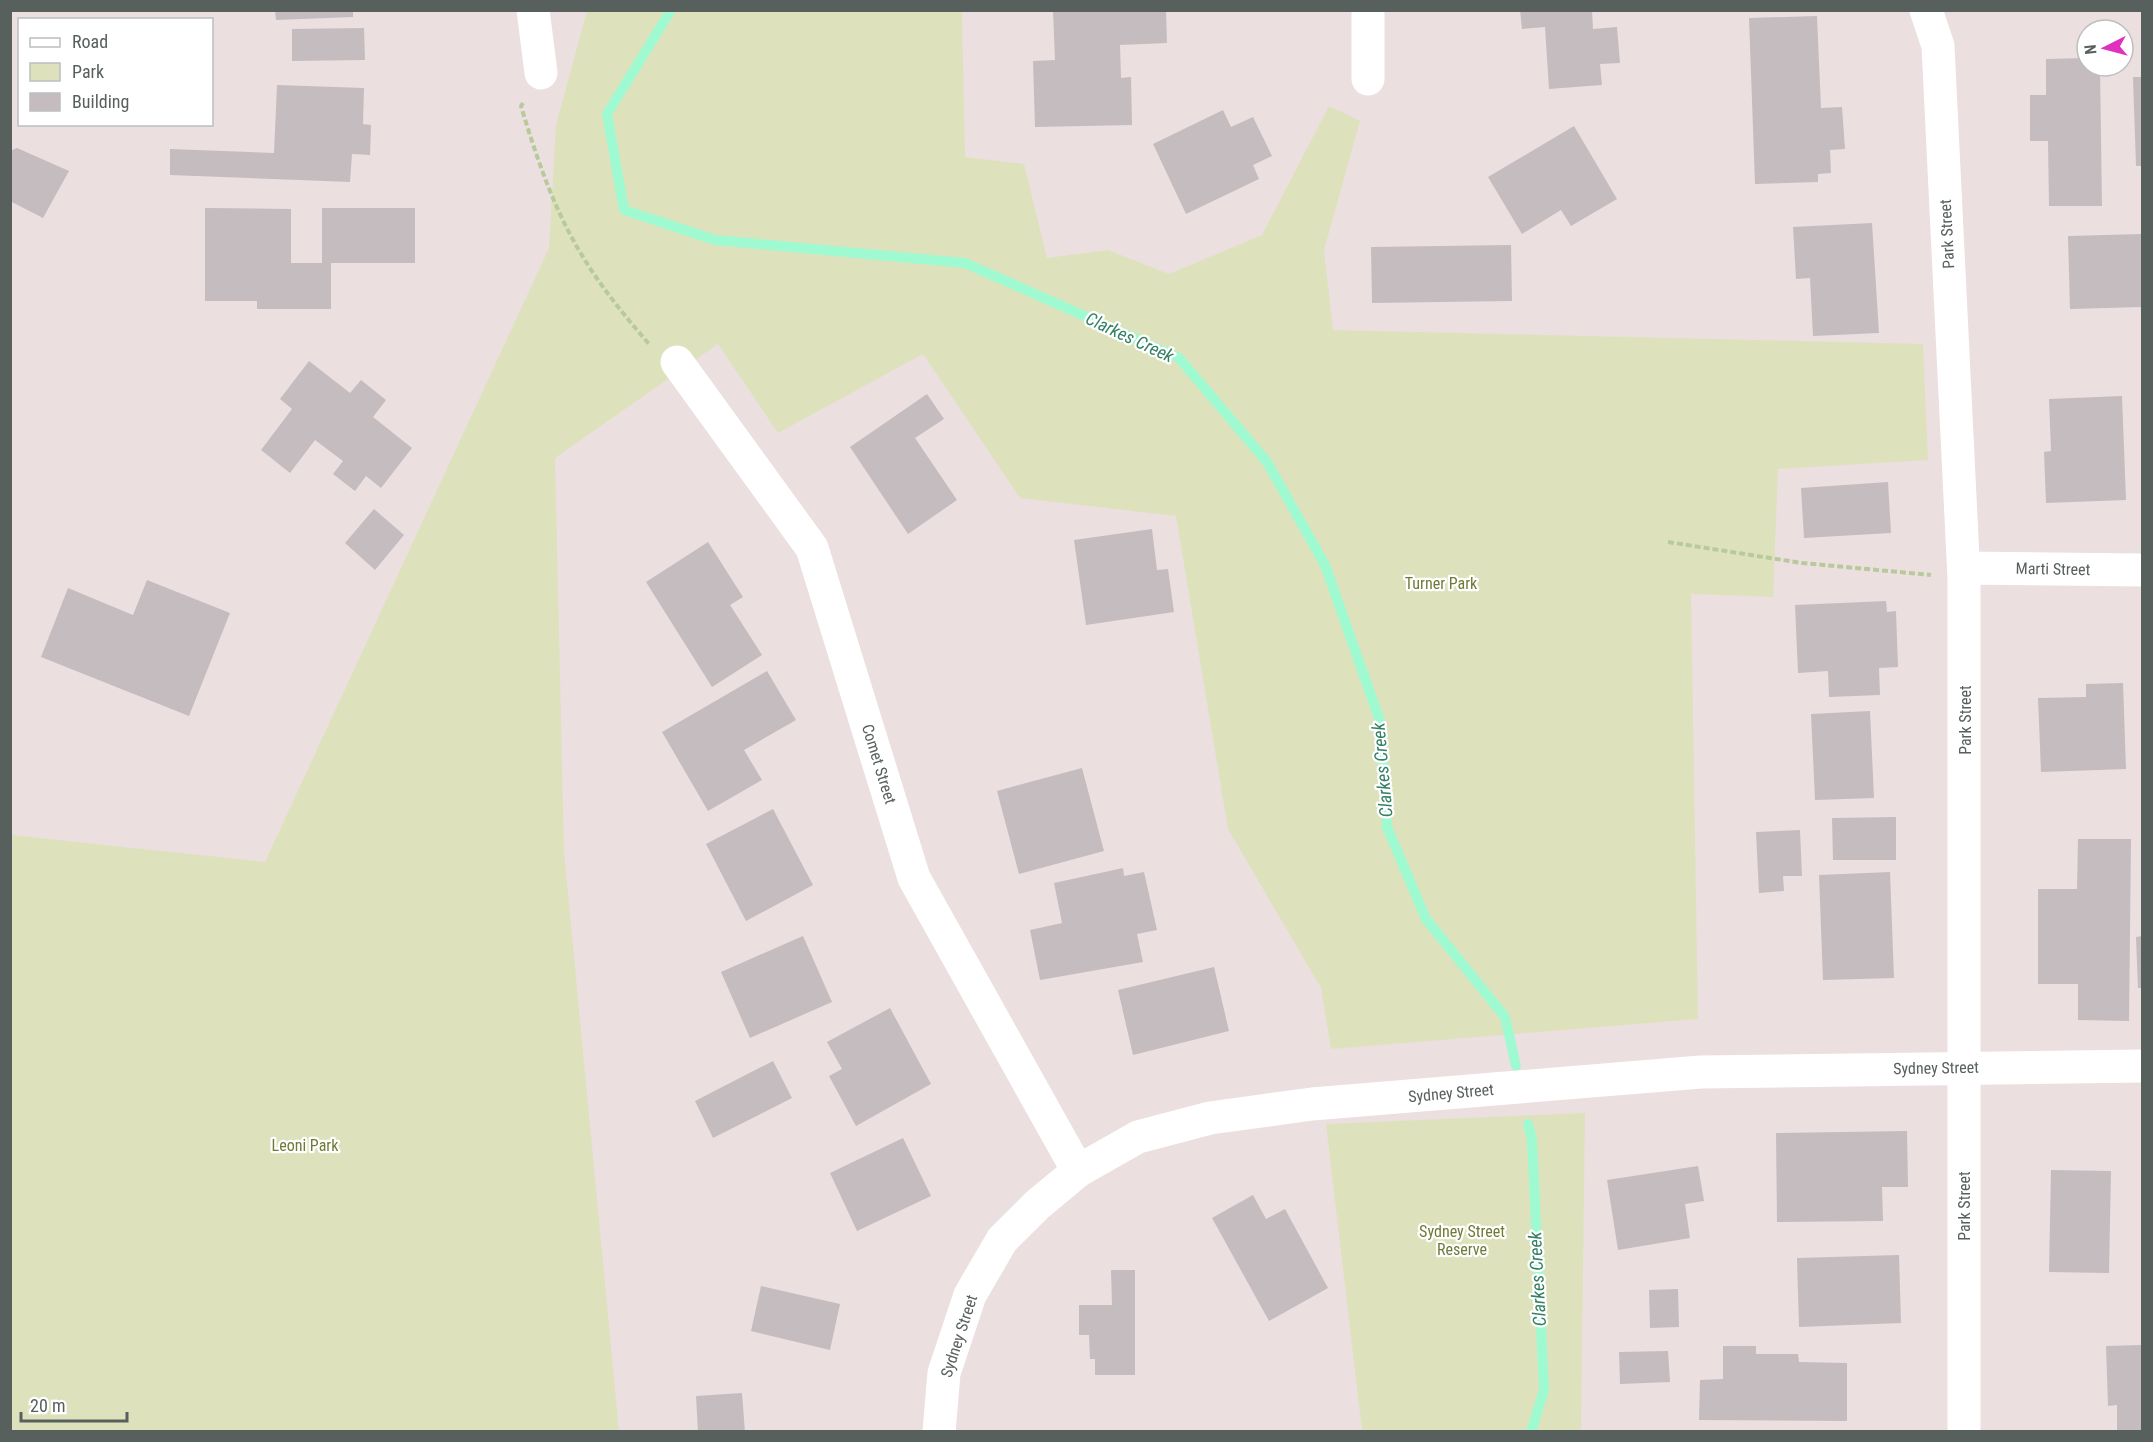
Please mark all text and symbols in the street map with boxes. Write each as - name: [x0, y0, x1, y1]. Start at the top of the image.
- legend: [18, 18, 213, 126]
- north arrow: [2075, 18, 2135, 78]
- text: Road: [72, 31, 108, 52]
- text: N: [2081, 44, 2101, 55]
- text: Park: [72, 61, 104, 82]
- text: Building: [72, 91, 129, 112]
- street label: Park Street: [1936, 198, 1958, 269]
- water label: Clarkes Creek: [1083, 307, 1178, 367]
- street label: Marti Street: [2016, 559, 2091, 579]
- park label: Turner Park: [1405, 574, 1478, 593]
- street label: Park Street: [1956, 685, 1975, 755]
- water label: Clarkes Creek: [1367, 721, 1397, 818]
- street label: Comet Street: [858, 722, 900, 807]
- street label: Sydney Street: [1893, 1058, 1979, 1078]
- street label: Sydney Street: [1407, 1080, 1495, 1106]
- park label: Leoni Park: [272, 1136, 339, 1155]
- street label: Park Street: [1955, 1171, 1974, 1241]
- park label: Sydney Street Reserve: [1419, 1222, 1505, 1259]
- water label: Clarkes Creek: [1524, 1230, 1550, 1327]
- street label: Sydney Street: [937, 1292, 981, 1380]
- scale bar: [21, 1385, 128, 1423]
- text: 20 m: [30, 1395, 65, 1416]

